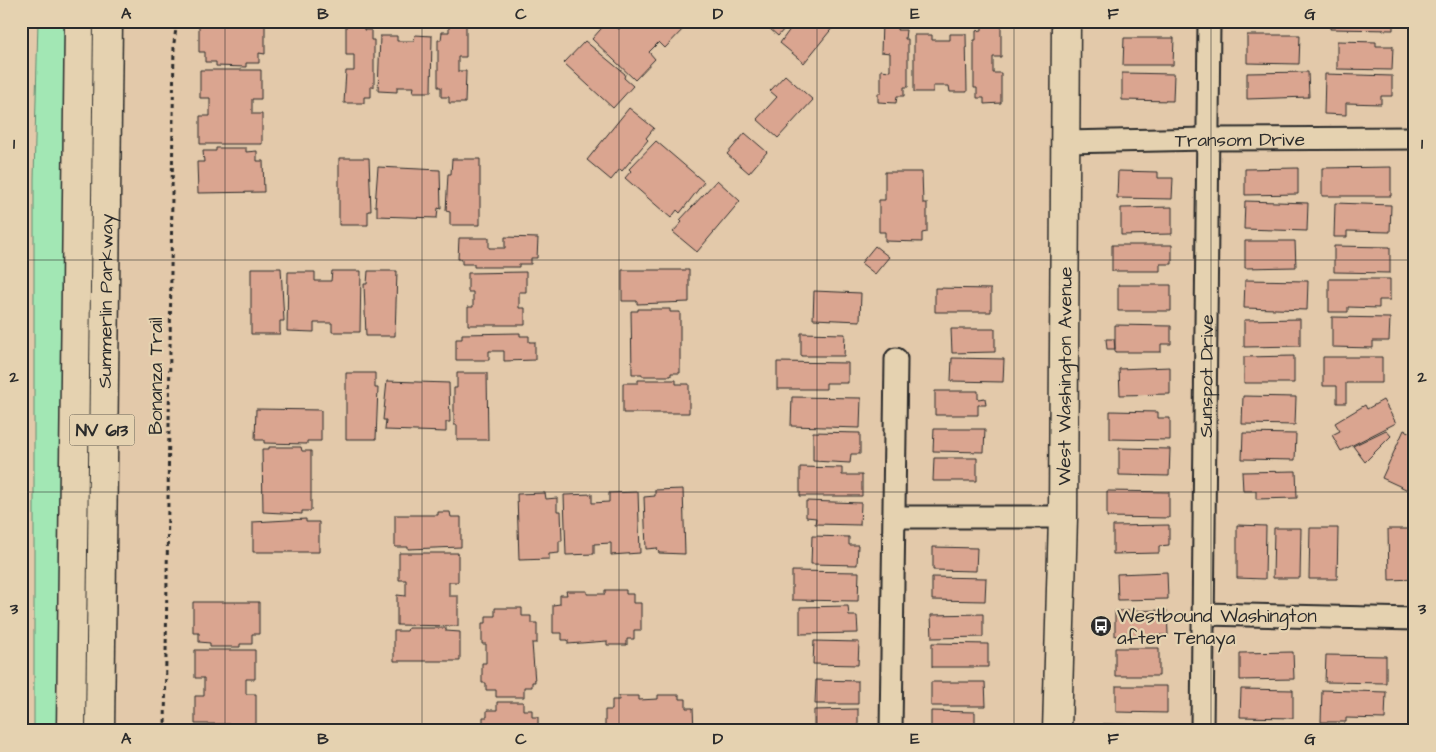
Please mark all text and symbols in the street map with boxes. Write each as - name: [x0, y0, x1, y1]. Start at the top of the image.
- text: A: [121, 3, 132, 25]
- text: B: [317, 3, 329, 25]
- text: C: [515, 3, 527, 25]
- text: D: [713, 3, 724, 25]
- text: E: [910, 3, 920, 25]
- text: F: [1107, 3, 1119, 25]
- text: G: [1304, 3, 1316, 25]
- street label: Transom Drive: [1175, 127, 1305, 155]
- text: 1: [13, 133, 16, 155]
- text: 1: [1421, 133, 1424, 155]
- street label: Summerlin Parkway: [92, 213, 122, 389]
- street label: West Washington Avenue: [1051, 267, 1080, 486]
- street label: Sunspot Drive: [1193, 314, 1221, 438]
- street label: Bonanza Trail: [143, 317, 170, 435]
- text: 2: [8, 366, 19, 388]
- text: 2: [1416, 366, 1427, 388]
- road number: NV 613: [70, 414, 134, 446]
- text: 3: [9, 598, 19, 620]
- text: 3: [1417, 598, 1427, 620]
- place label: Westbound Washington after Tenaya: [1117, 603, 1317, 653]
- bus stop icon: Westbound Washington after Tenaya: [1089, 614, 1113, 638]
- text: A: [121, 728, 132, 750]
- text: B: [317, 728, 329, 750]
- text: C: [515, 728, 527, 750]
- text: D: [713, 728, 724, 750]
- text: E: [910, 728, 920, 750]
- text: F: [1107, 728, 1119, 750]
- text: G: [1304, 728, 1316, 750]

